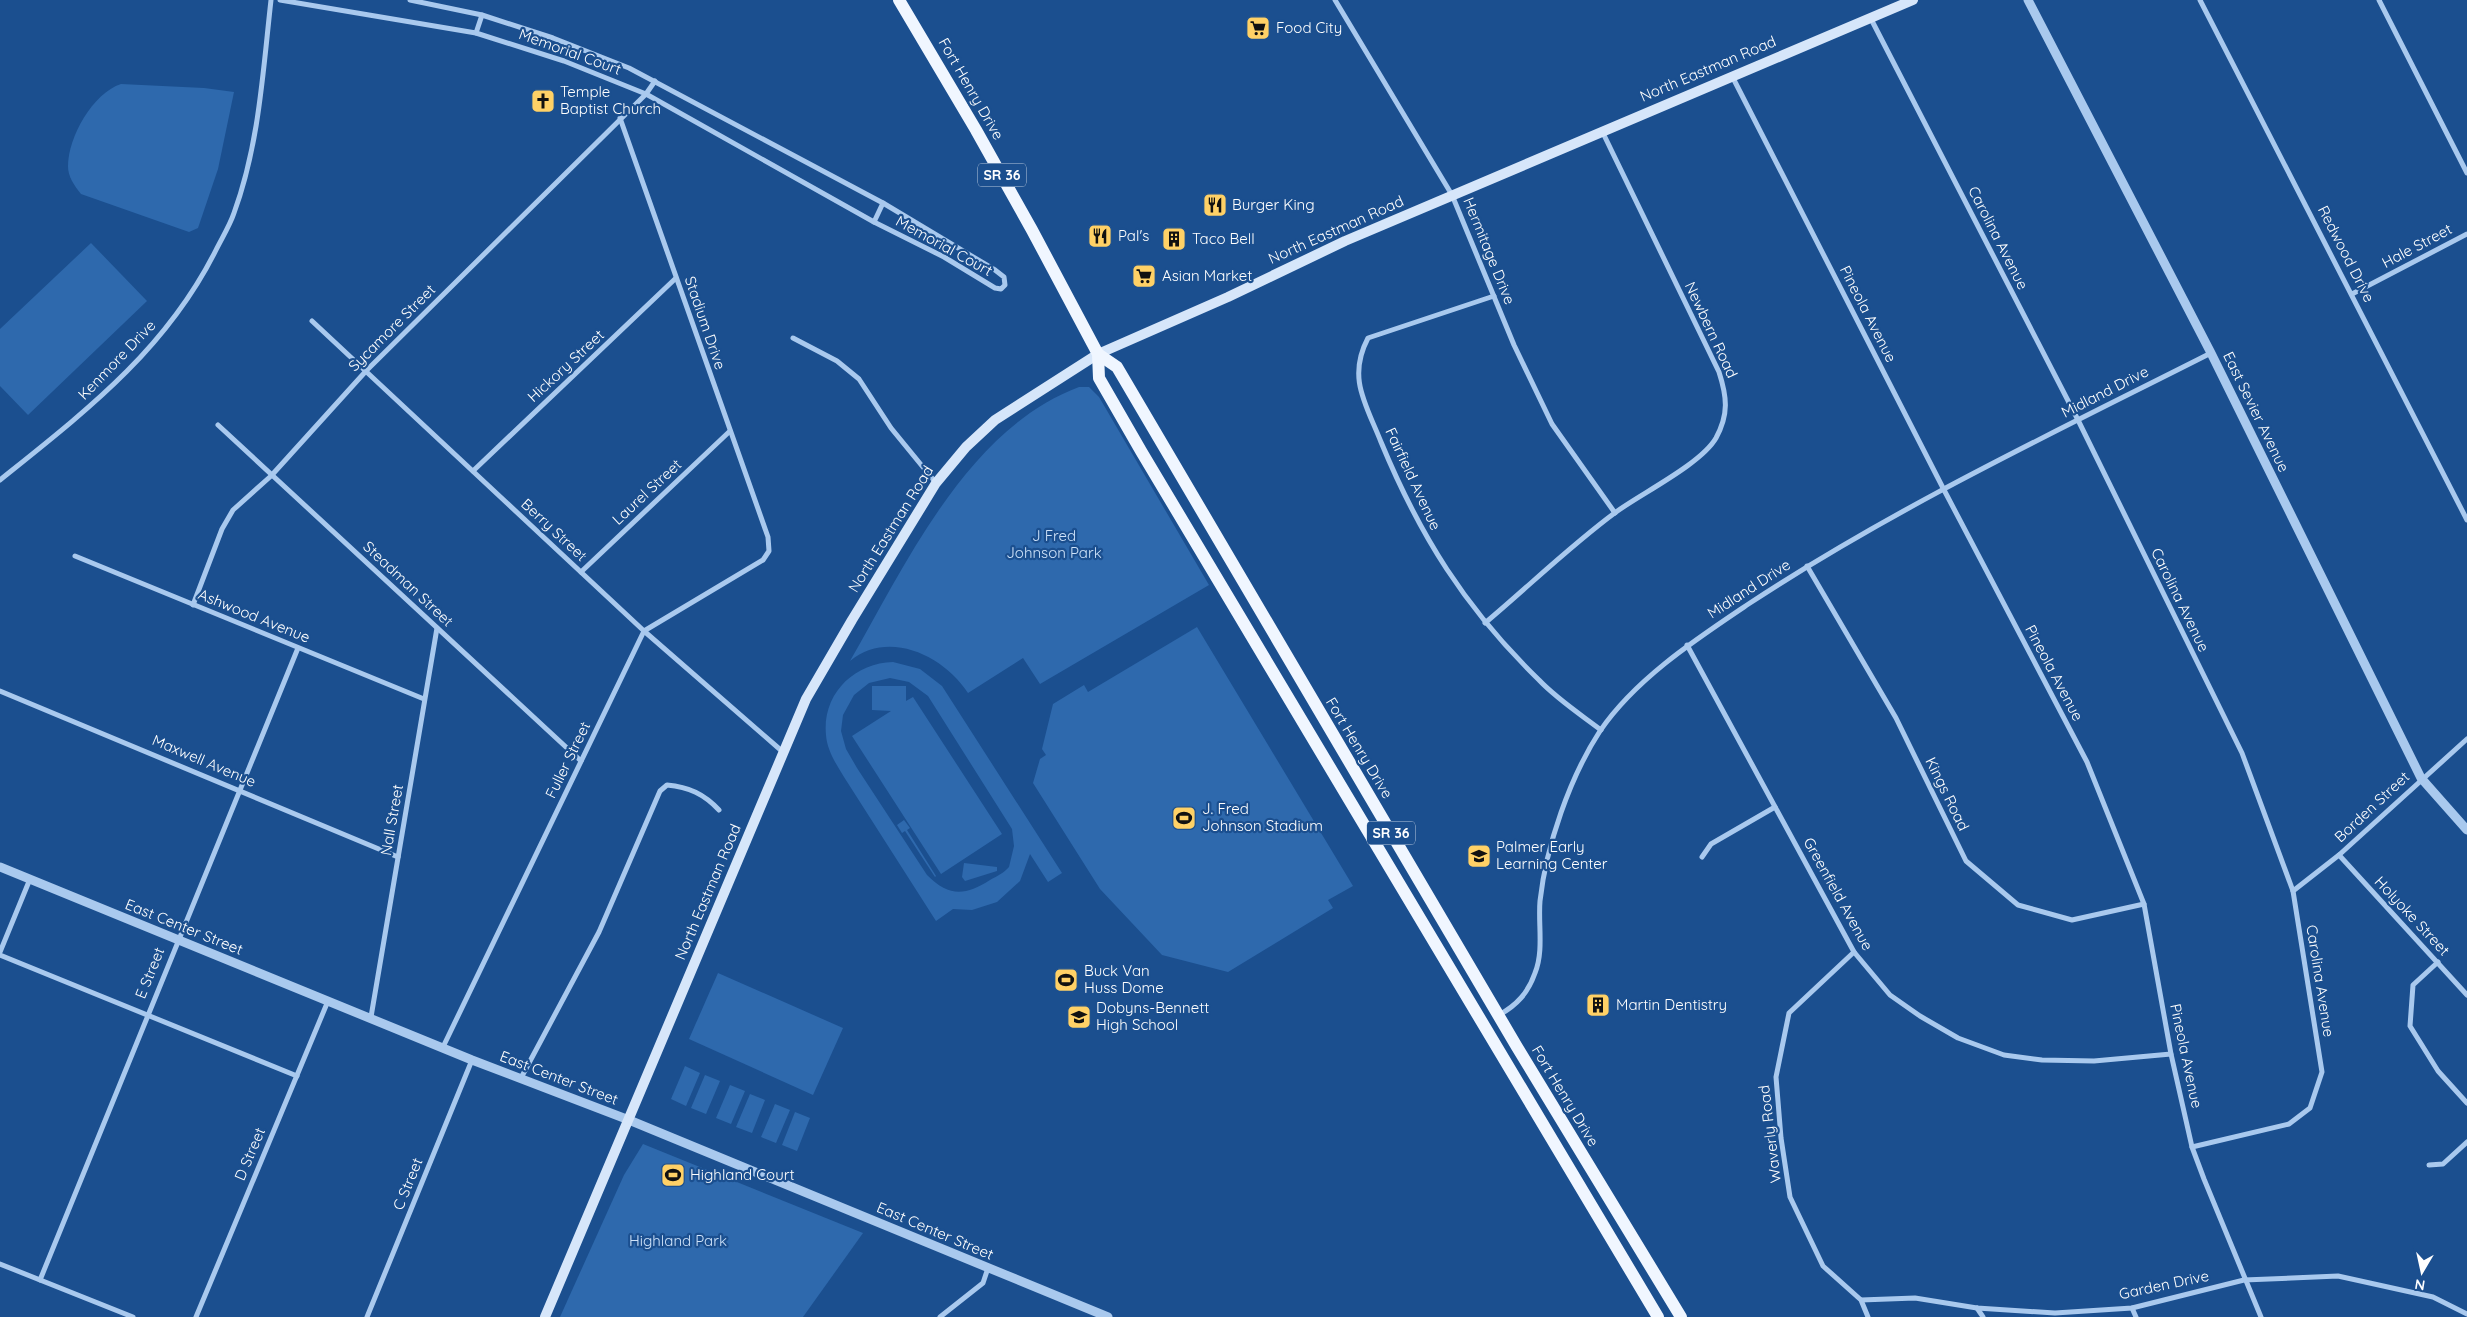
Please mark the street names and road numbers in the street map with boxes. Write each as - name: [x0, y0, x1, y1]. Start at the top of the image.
- street label: Memorial Court: [516, 24, 624, 79]
- street label: North Eastman Road: [1637, 31, 1779, 106]
- street label: Fort Henry Drive: [935, 34, 1008, 143]
- road number: SR 36: [978, 164, 1026, 186]
- street label: Carolina Avenue: [1964, 183, 2033, 293]
- street label: North Eastman Road: [1265, 191, 1406, 268]
- street label: Hermitage Drive: [1459, 194, 1520, 307]
- street label: Redwood Drive: [2314, 202, 2379, 305]
- street label: Memorial Court: [893, 211, 996, 280]
- street label: Hale Street: [2378, 219, 2455, 272]
- street label: Pineola Avenue: [1836, 262, 1901, 365]
- street label: Stadium Drive: [681, 274, 730, 372]
- street label: Newbern Road: [1681, 279, 1742, 381]
- street label: Sycamore Street: [344, 280, 439, 375]
- street label: Kenmore Drive: [74, 316, 160, 404]
- street label: Hickory Street: [523, 325, 608, 406]
- street label: East Sevier Avenue: [2219, 349, 2294, 475]
- street label: Midland Drive: [2058, 361, 2152, 422]
- street label: Fairfield Avenue: [1381, 424, 1446, 533]
- street label: Laurel Street: [608, 455, 685, 529]
- street label: North Eastman Road: [844, 462, 937, 596]
- street label: Berry Street: [517, 494, 591, 565]
- street label: Steadman Street: [359, 537, 457, 630]
- street label: Carolina Avenue: [2147, 545, 2214, 655]
- street label: Midland Drive: [1704, 555, 1794, 622]
- street label: Ashwood Avenue: [195, 584, 313, 647]
- street label: Pineola Avenue: [2021, 621, 2088, 724]
- street label: Fort Henry Drive: [1322, 694, 1397, 802]
- street label: Fuller Street: [541, 718, 594, 801]
- street label: Maxwell Avenue: [149, 730, 259, 791]
- street label: Kings Road: [1921, 754, 1973, 834]
- street label: Borden Street: [2330, 767, 2413, 846]
- street label: Nall Street: [376, 783, 407, 857]
- street label: North Eastman Road: [670, 821, 745, 963]
- road number: SR 36: [1367, 821, 1415, 844]
- street label: Greenfield Avenue: [1799, 834, 1877, 954]
- street label: Holyoke Street: [2371, 872, 2454, 959]
- street label: East Center Street: [123, 894, 246, 959]
- street label: Carolina Avenue: [2302, 924, 2339, 1038]
- street label: E Street: [131, 944, 168, 1001]
- street label: Pineola Avenue: [2166, 1002, 2207, 1110]
- street label: Fort Henry Drive: [1528, 1042, 1603, 1150]
- street label: East Center Street: [497, 1046, 621, 1109]
- street label: Waverly Road: [1754, 1084, 1785, 1184]
- street label: D Street: [230, 1124, 269, 1183]
- street label: C Street: [388, 1155, 427, 1213]
- street label: East Center Street: [874, 1197, 996, 1264]
- street label: Garden Drive: [2117, 1266, 2211, 1303]

